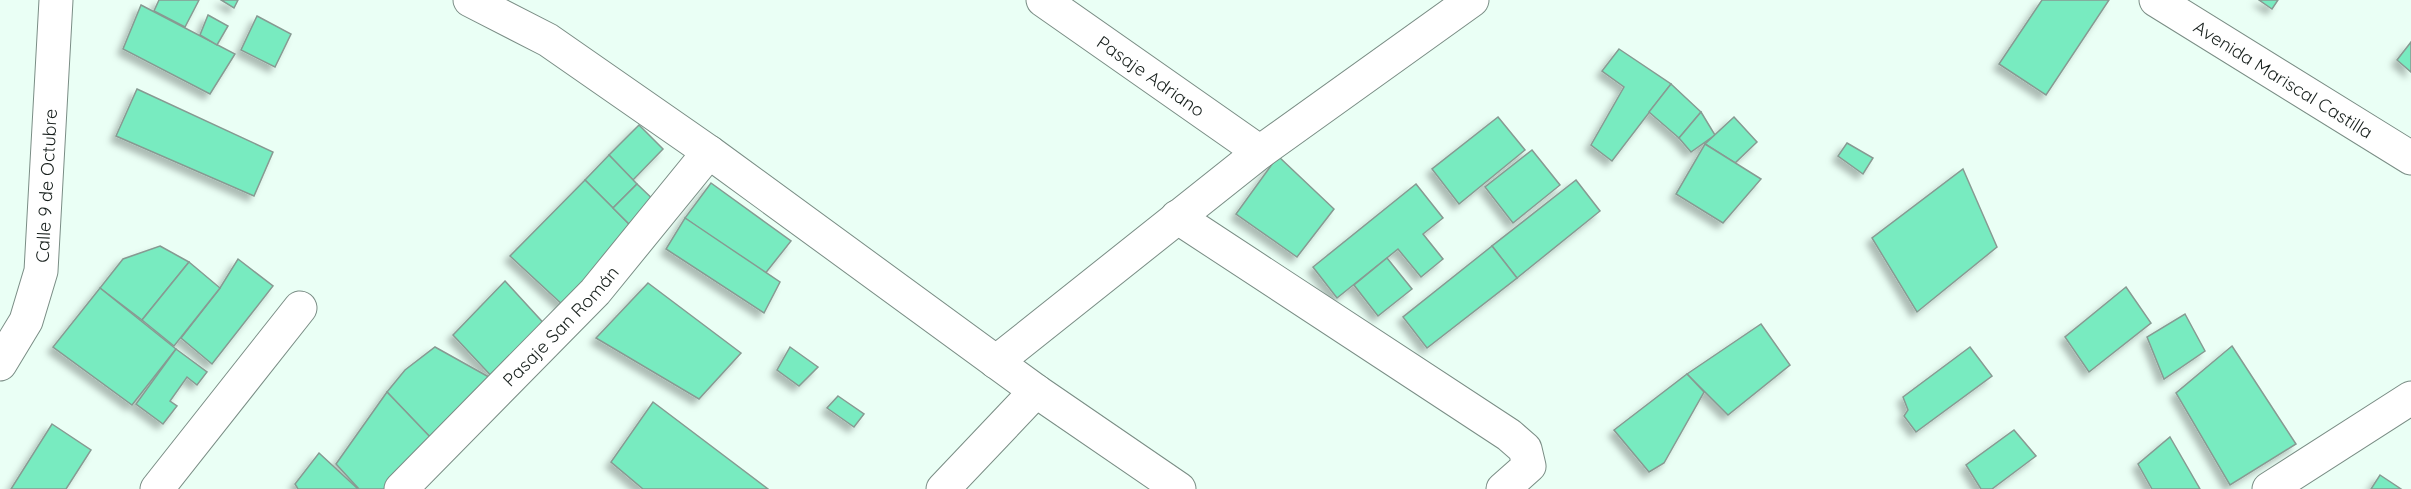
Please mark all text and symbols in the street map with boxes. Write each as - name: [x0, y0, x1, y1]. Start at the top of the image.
- street label: Avenida Mariscal Castilla: [2190, 15, 2377, 143]
- street label: Pasaje Adriano: [1093, 30, 1210, 121]
- street label: Calle 9 de Octubre: [30, 108, 61, 263]
- street label: Pasaje San Román: [497, 261, 623, 391]

